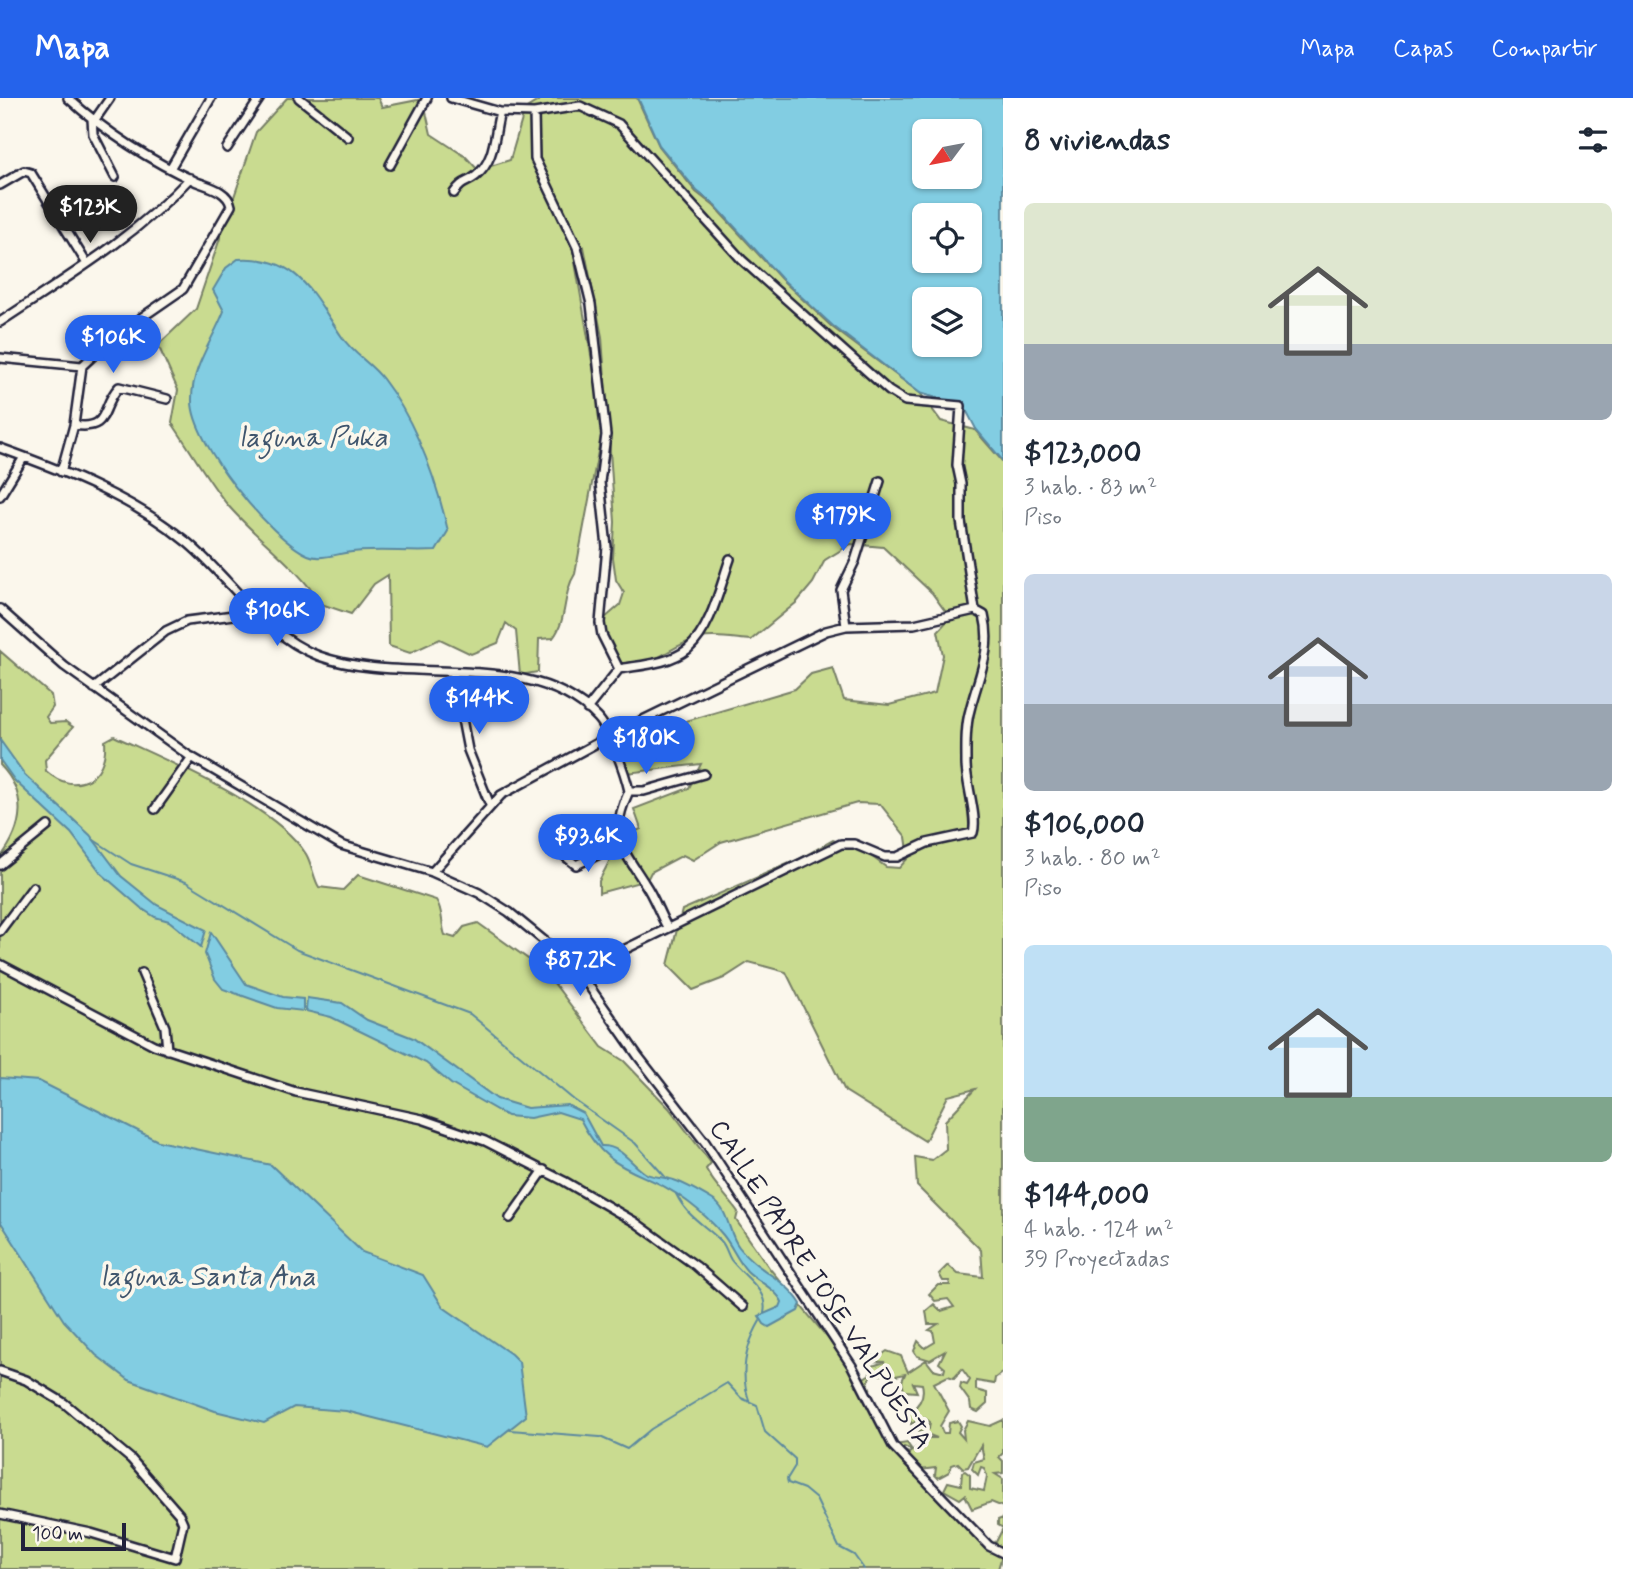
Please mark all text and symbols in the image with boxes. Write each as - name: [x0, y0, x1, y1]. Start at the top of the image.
- text: Mapa: [35, 27, 110, 71]
- text: Mapa: [1300, 34, 1355, 65]
- text: Capas: [1393, 34, 1453, 65]
- text: Compartir: [1491, 34, 1598, 65]
- north arrow: [912, 119, 982, 189]
- map controls: [912, 119, 982, 357]
- text: 8 viviendas: [1024, 121, 1171, 160]
- icon: filters: [1574, 121, 1612, 159]
- pin: $123K: [41, 186, 139, 245]
- text: $123K: [59, 193, 121, 223]
- button: locate: [912, 203, 982, 273]
- icon: home: [1255, 248, 1381, 374]
- button: layers: [912, 287, 982, 357]
- pin: $106K: [64, 316, 162, 375]
- text: $106K: [81, 323, 145, 353]
- water label: laguna Puka: [238, 420, 388, 460]
- text: $123,000: [1024, 434, 1142, 473]
- text: 3 hab. · 83 m²: [1024, 473, 1157, 503]
- pin: $179K: [794, 494, 892, 553]
- text: $179K: [811, 501, 875, 531]
- text: Piso: [1024, 503, 1062, 533]
- pin: $106K: [228, 588, 326, 648]
- text: $106K: [245, 596, 309, 626]
- icon: home: [1255, 619, 1381, 745]
- pin: $144K: [430, 676, 528, 736]
- text: $144K: [445, 684, 513, 714]
- pin: $180K: [597, 716, 695, 776]
- text: $180K: [613, 724, 679, 754]
- text: $106,000: [1024, 805, 1145, 844]
- pin: $93.6K: [531, 814, 645, 874]
- text: $93.6K: [554, 822, 622, 852]
- text: 3 hab. · 80 m²: [1024, 844, 1161, 874]
- text: Piso: [1024, 874, 1062, 904]
- pin: $87.2K: [523, 939, 637, 998]
- text: $87.2K: [545, 946, 615, 976]
- icon: home: [1255, 990, 1381, 1116]
- street label: CALLE PADRE JOSE VALPUESTA: [701, 1114, 939, 1456]
- text: $144,000: [1024, 1176, 1149, 1215]
- text: 4 hab. · 124 m²: [1024, 1215, 1174, 1245]
- text: 39 Proyectadas: [1024, 1245, 1170, 1275]
- water label: laguna Santa Ana: [100, 1259, 316, 1299]
- scale bar: [21, 1520, 126, 1552]
- text: 100 m: [32, 1522, 83, 1547]

